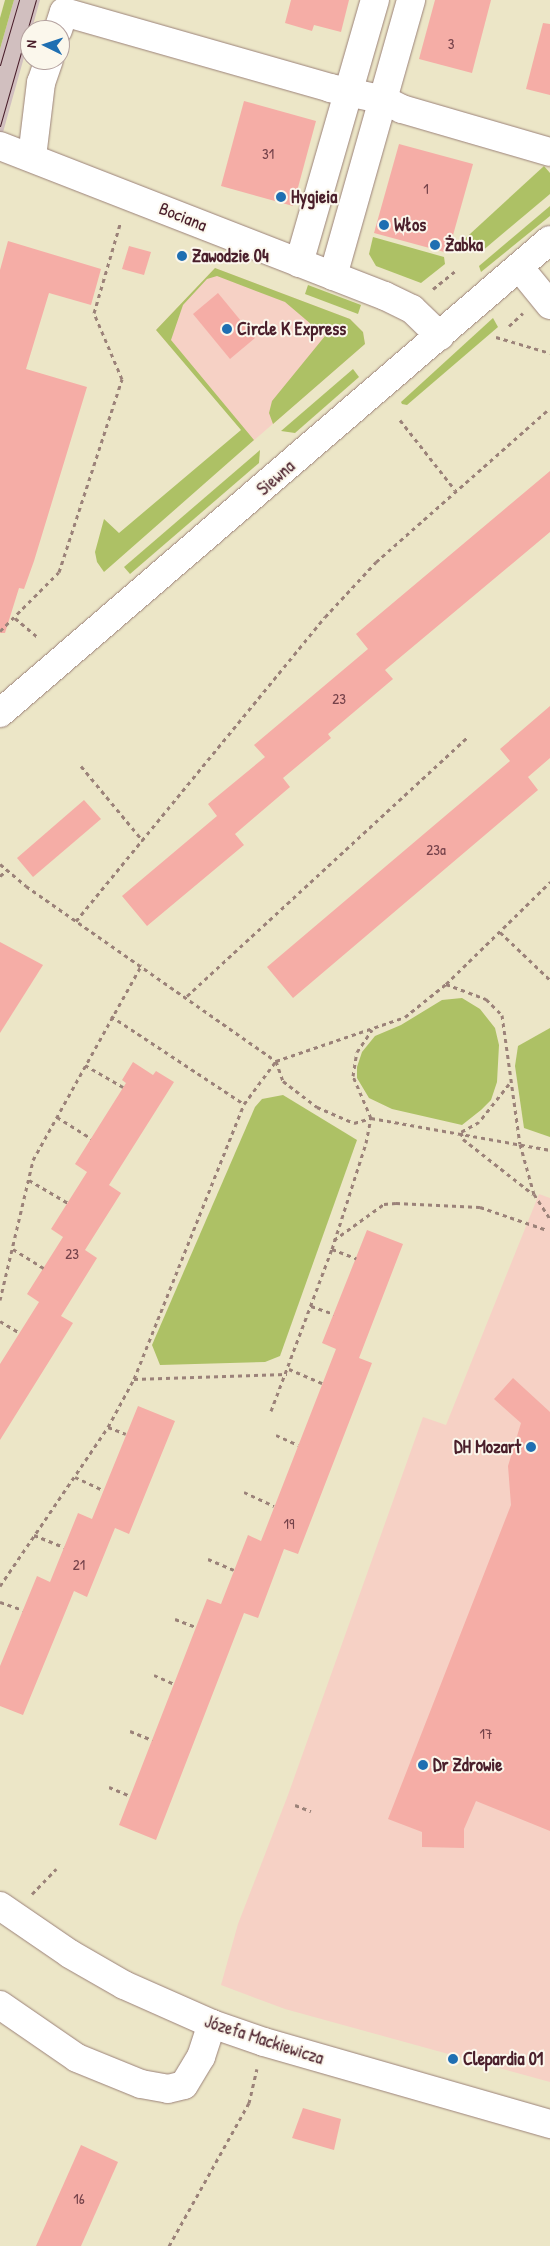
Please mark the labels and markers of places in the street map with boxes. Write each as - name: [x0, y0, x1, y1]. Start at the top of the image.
- place label: Hygieia: [291, 186, 337, 208]
- marker: Hygieia: [275, 191, 287, 203]
- place label: Włos: [394, 214, 426, 236]
- marker: Włos: [378, 219, 390, 231]
- place label: Żabka: [445, 234, 483, 256]
- marker: Żabka: [429, 239, 441, 251]
- place label: Zawodzie 04: [192, 245, 269, 267]
- marker: Zawodzie 04: [176, 250, 188, 262]
- place label: Circle K Express: [237, 318, 346, 340]
- marker: Circle K Express: [221, 323, 233, 335]
- place label: DH Mozart: [454, 1436, 521, 1458]
- marker: DH Mozart: [525, 1441, 537, 1453]
- place label: Dr Zdrowie: [433, 1754, 502, 1776]
- marker: Dr Zdrowie: [417, 1759, 429, 1771]
- place label: Clepardia 01: [463, 2048, 543, 2070]
- marker: Clepardia 01: [447, 2053, 459, 2065]

